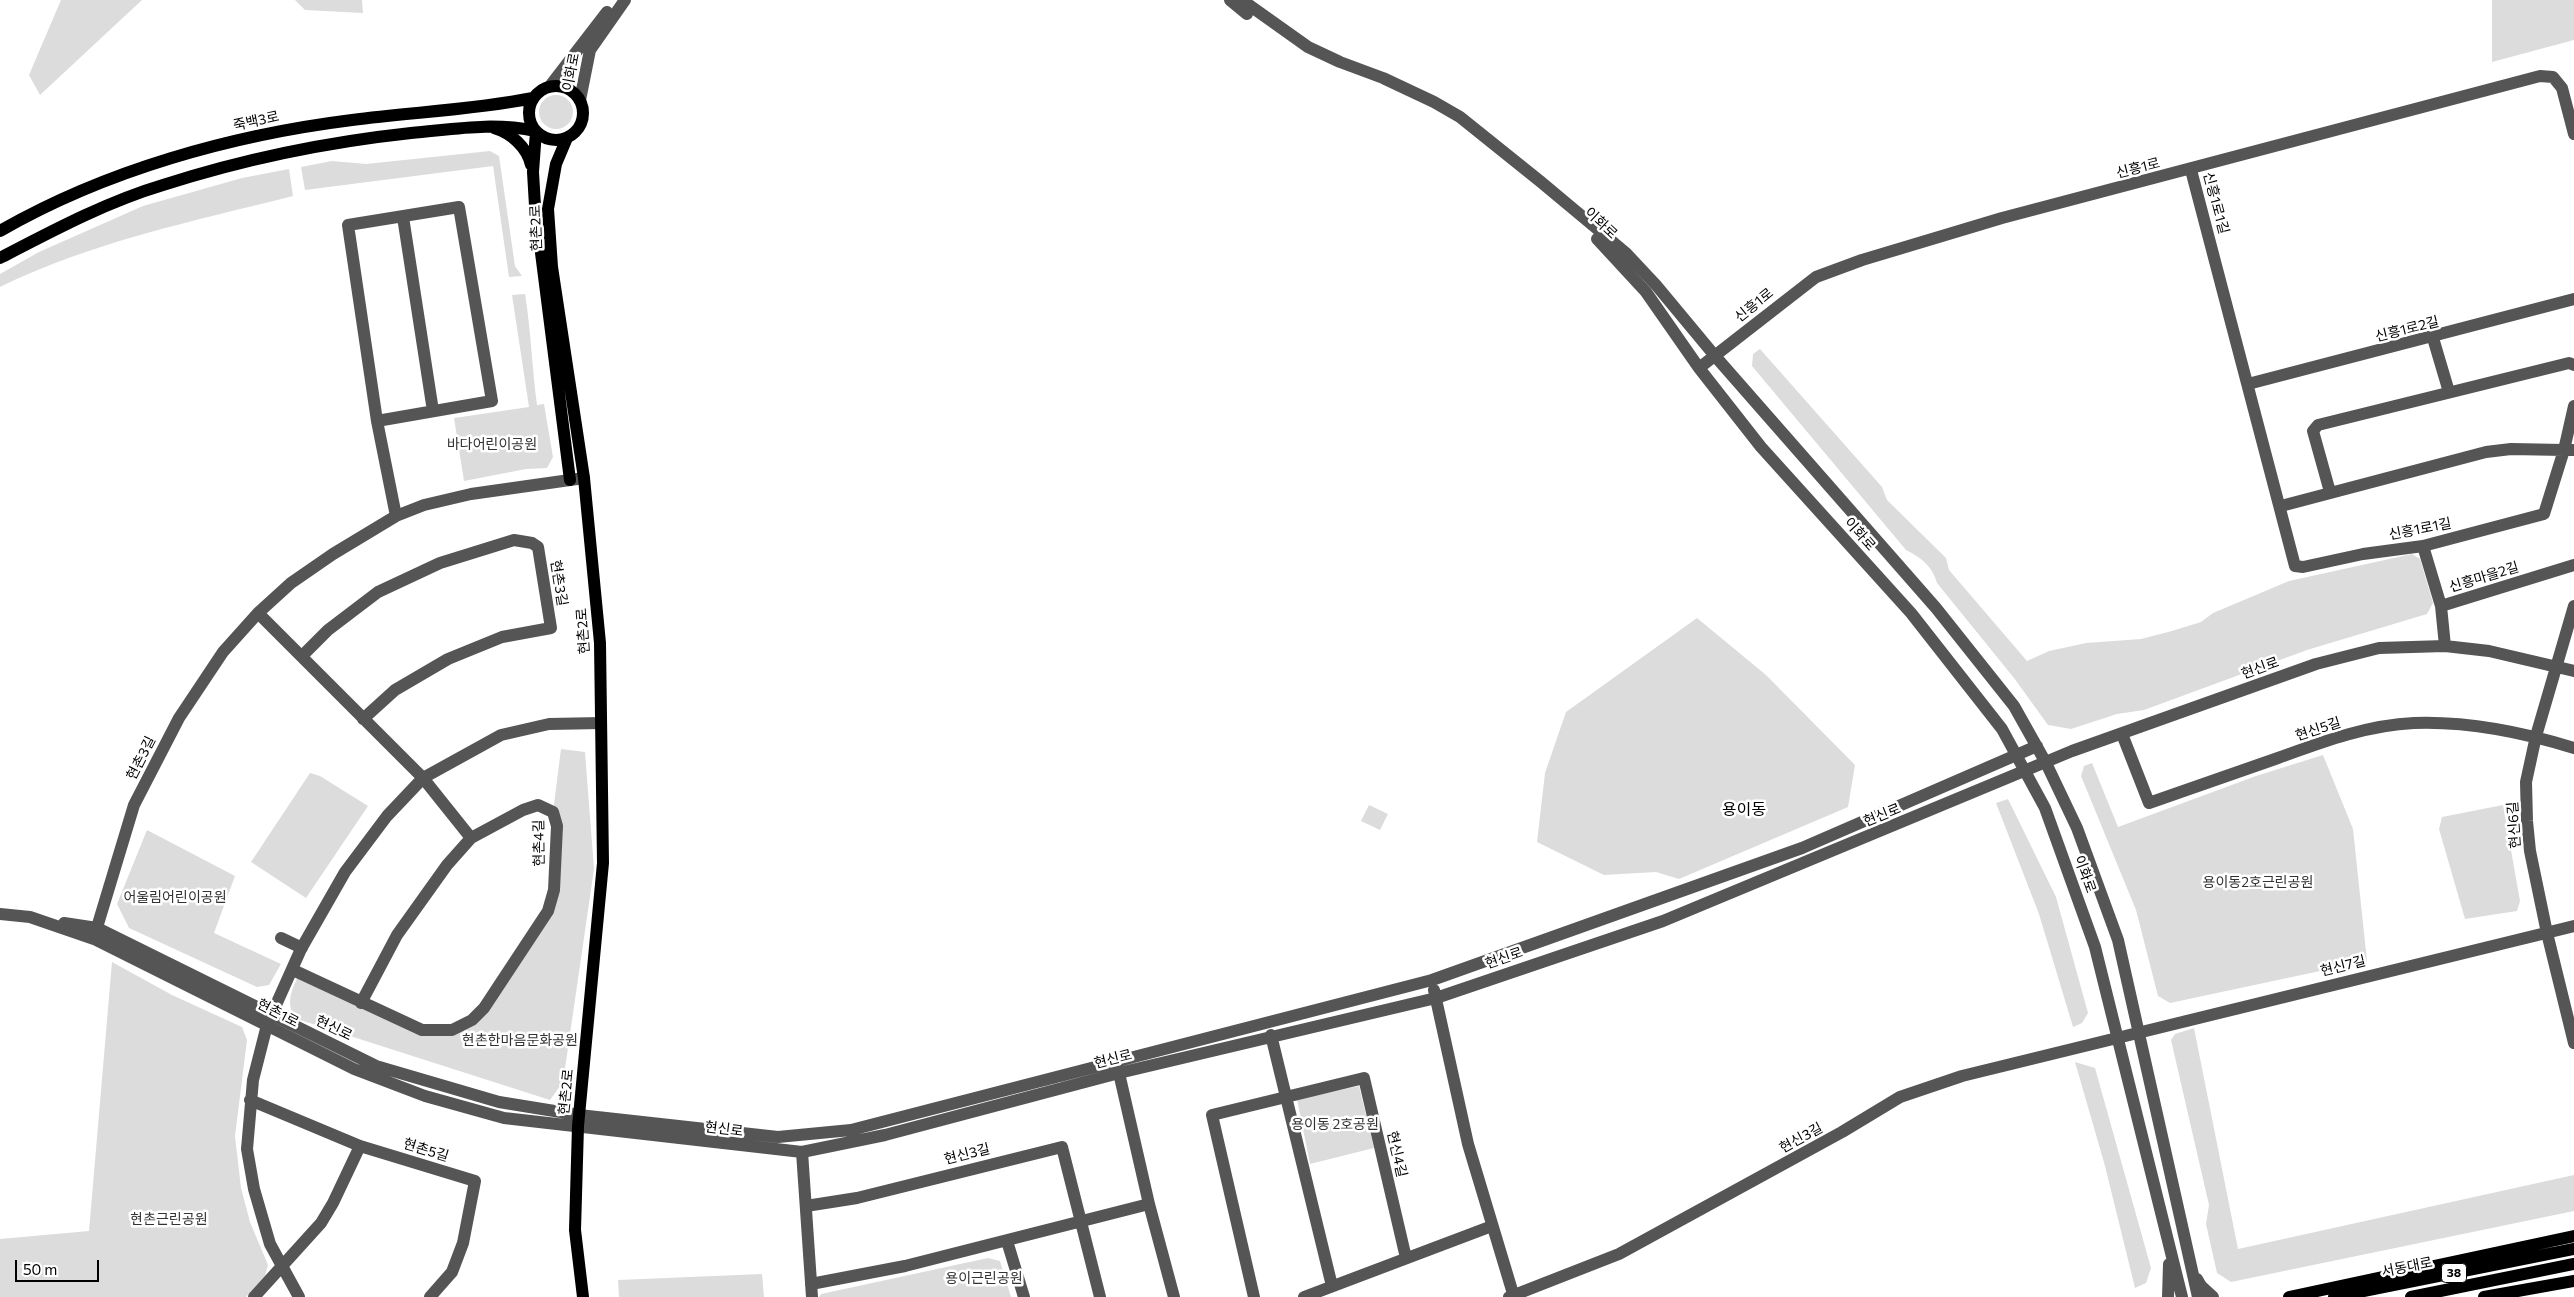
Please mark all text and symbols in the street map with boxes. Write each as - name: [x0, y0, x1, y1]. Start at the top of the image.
- street label: 이화로: [559, 51, 583, 93]
- street label: 죽백3로: [231, 108, 281, 134]
- street label: 신흥1로: [2114, 154, 2162, 182]
- street label: 신흥1로1길: [2200, 170, 2232, 236]
- street label: 이화로: [1581, 204, 1621, 242]
- street label: 현촌2로: [527, 205, 545, 251]
- street label: 신흥1로: [1731, 284, 1777, 326]
- street label: 신흥1로2길: [2373, 313, 2441, 345]
- park label: 바다어린이공원: [447, 436, 537, 452]
- street label: 이화로: [1841, 514, 1879, 554]
- street label: 신흥1로1길: [2387, 515, 2453, 543]
- street label: 신흥마을2길: [2447, 558, 2521, 596]
- street label: 현촌3길: [547, 559, 571, 607]
- street label: 현촌2로: [573, 607, 593, 655]
- street label: 현신로: [2239, 653, 2281, 683]
- street label: 현신5길: [2293, 714, 2343, 744]
- street label: 현촌3길: [123, 733, 159, 783]
- district label: 용이동: [1722, 800, 1766, 820]
- street label: 현신로: [1861, 800, 1903, 830]
- street label: 현신6길: [2504, 801, 2524, 849]
- street label: 현촌4길: [530, 819, 548, 867]
- street label: 이화로: [2070, 853, 2100, 895]
- park label: 용이동2호근린공원: [2203, 874, 2313, 890]
- park label: 어울림어린이공원: [123, 889, 227, 905]
- street label: 현신로: [1483, 944, 1525, 972]
- street label: 현신7길: [2319, 952, 2367, 980]
- street label: 현촌1로: [254, 995, 302, 1031]
- street label: 현신로: [313, 1012, 355, 1044]
- park label: 현촌한마음문화공원: [462, 1032, 578, 1048]
- street label: 현신로: [1092, 1046, 1134, 1072]
- street label: 현촌2로: [555, 1068, 577, 1116]
- park label: 용이동 2호공원: [1291, 1116, 1379, 1132]
- street label: 현신로: [704, 1118, 744, 1140]
- street label: 현신3길: [1777, 1119, 1825, 1157]
- street label: 현신4길: [1384, 1129, 1410, 1179]
- street label: 현촌5길: [401, 1135, 451, 1165]
- street label: 현신3길: [942, 1140, 992, 1168]
- park label: 현촌근린공원: [130, 1211, 208, 1227]
- scale bar: [18, 1250, 101, 1282]
- street label: 서동대로: [2380, 1254, 2434, 1280]
- text: 50 m: [23, 1260, 57, 1278]
- road number: 38: [2442, 1264, 2466, 1282]
- park label: 용이근린공원: [945, 1270, 1023, 1286]

